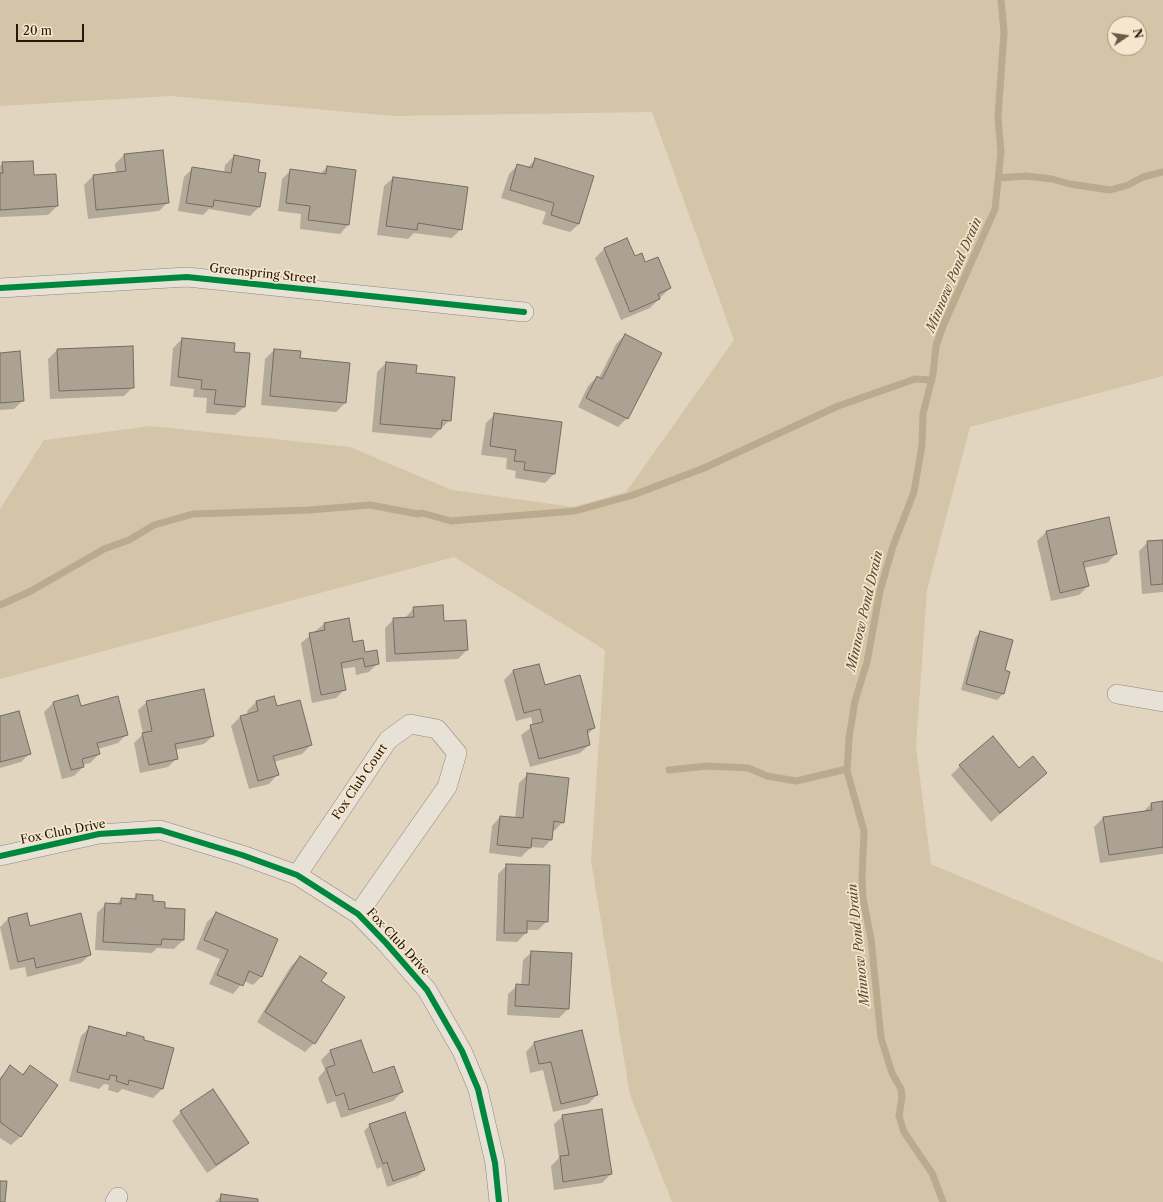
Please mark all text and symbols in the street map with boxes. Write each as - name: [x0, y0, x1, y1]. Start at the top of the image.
- scale bar: [18, 16, 86, 42]
- north arrow: [1107, 16, 1147, 56]
- text: 20 m: [23, 23, 52, 38]
- text: N: [1130, 27, 1146, 40]
- water label: Minnow Pond Drain: [923, 215, 985, 335]
- street label: Greenspring Street: [209, 261, 317, 287]
- water label: Minnow Pond Drain: [844, 549, 886, 673]
- street label: Fox Club Court: [329, 741, 391, 823]
- street label: Fox Club Drive: [19, 817, 107, 847]
- water label: Minnow Pond Drain: [845, 883, 873, 1007]
- street label: Fox Club Drive: [363, 906, 433, 978]

